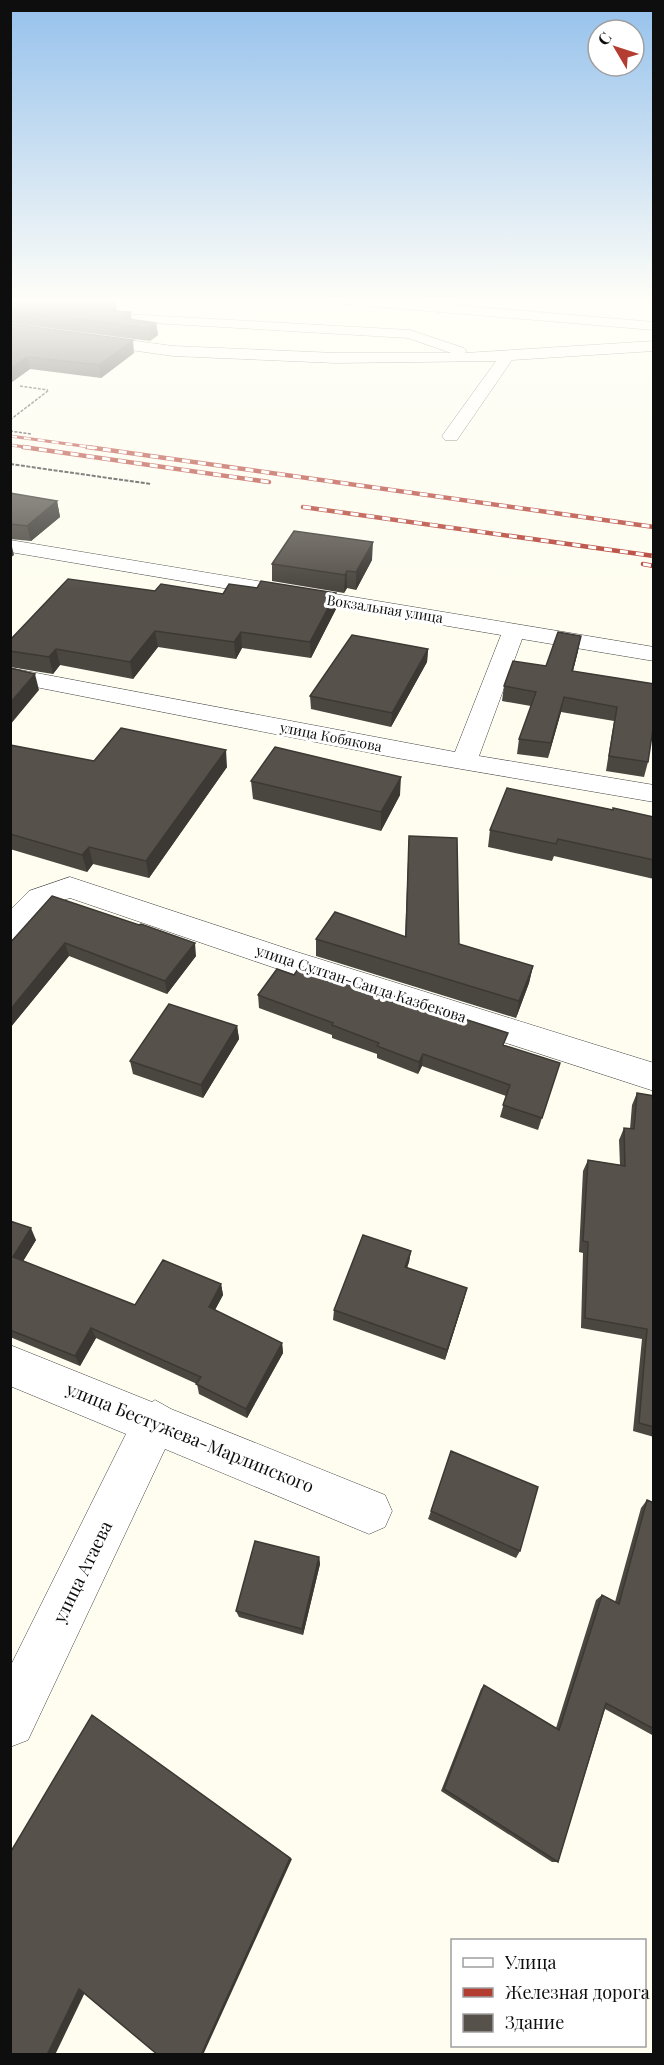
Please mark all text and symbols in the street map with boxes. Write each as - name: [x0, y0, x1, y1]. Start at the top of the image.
- north arrow: [586, 18, 646, 78]
- text: С: [592, 27, 616, 49]
- street label: Вокзальная улица: [326, 590, 445, 627]
- street label: улица Кобякова: [278, 717, 384, 756]
- street label: улица Султан-Саида Казбекова: [253, 939, 470, 1027]
- street label: улица Бестужева-Марлинского: [62, 1376, 318, 1498]
- street label: улица Атаева: [47, 1517, 117, 1627]
- legend: [451, 1939, 646, 2047]
- text: Улица: [504, 1950, 556, 1974]
- text: Железная дорога: [505, 1980, 650, 2004]
- text: Здание: [505, 2010, 564, 2034]

